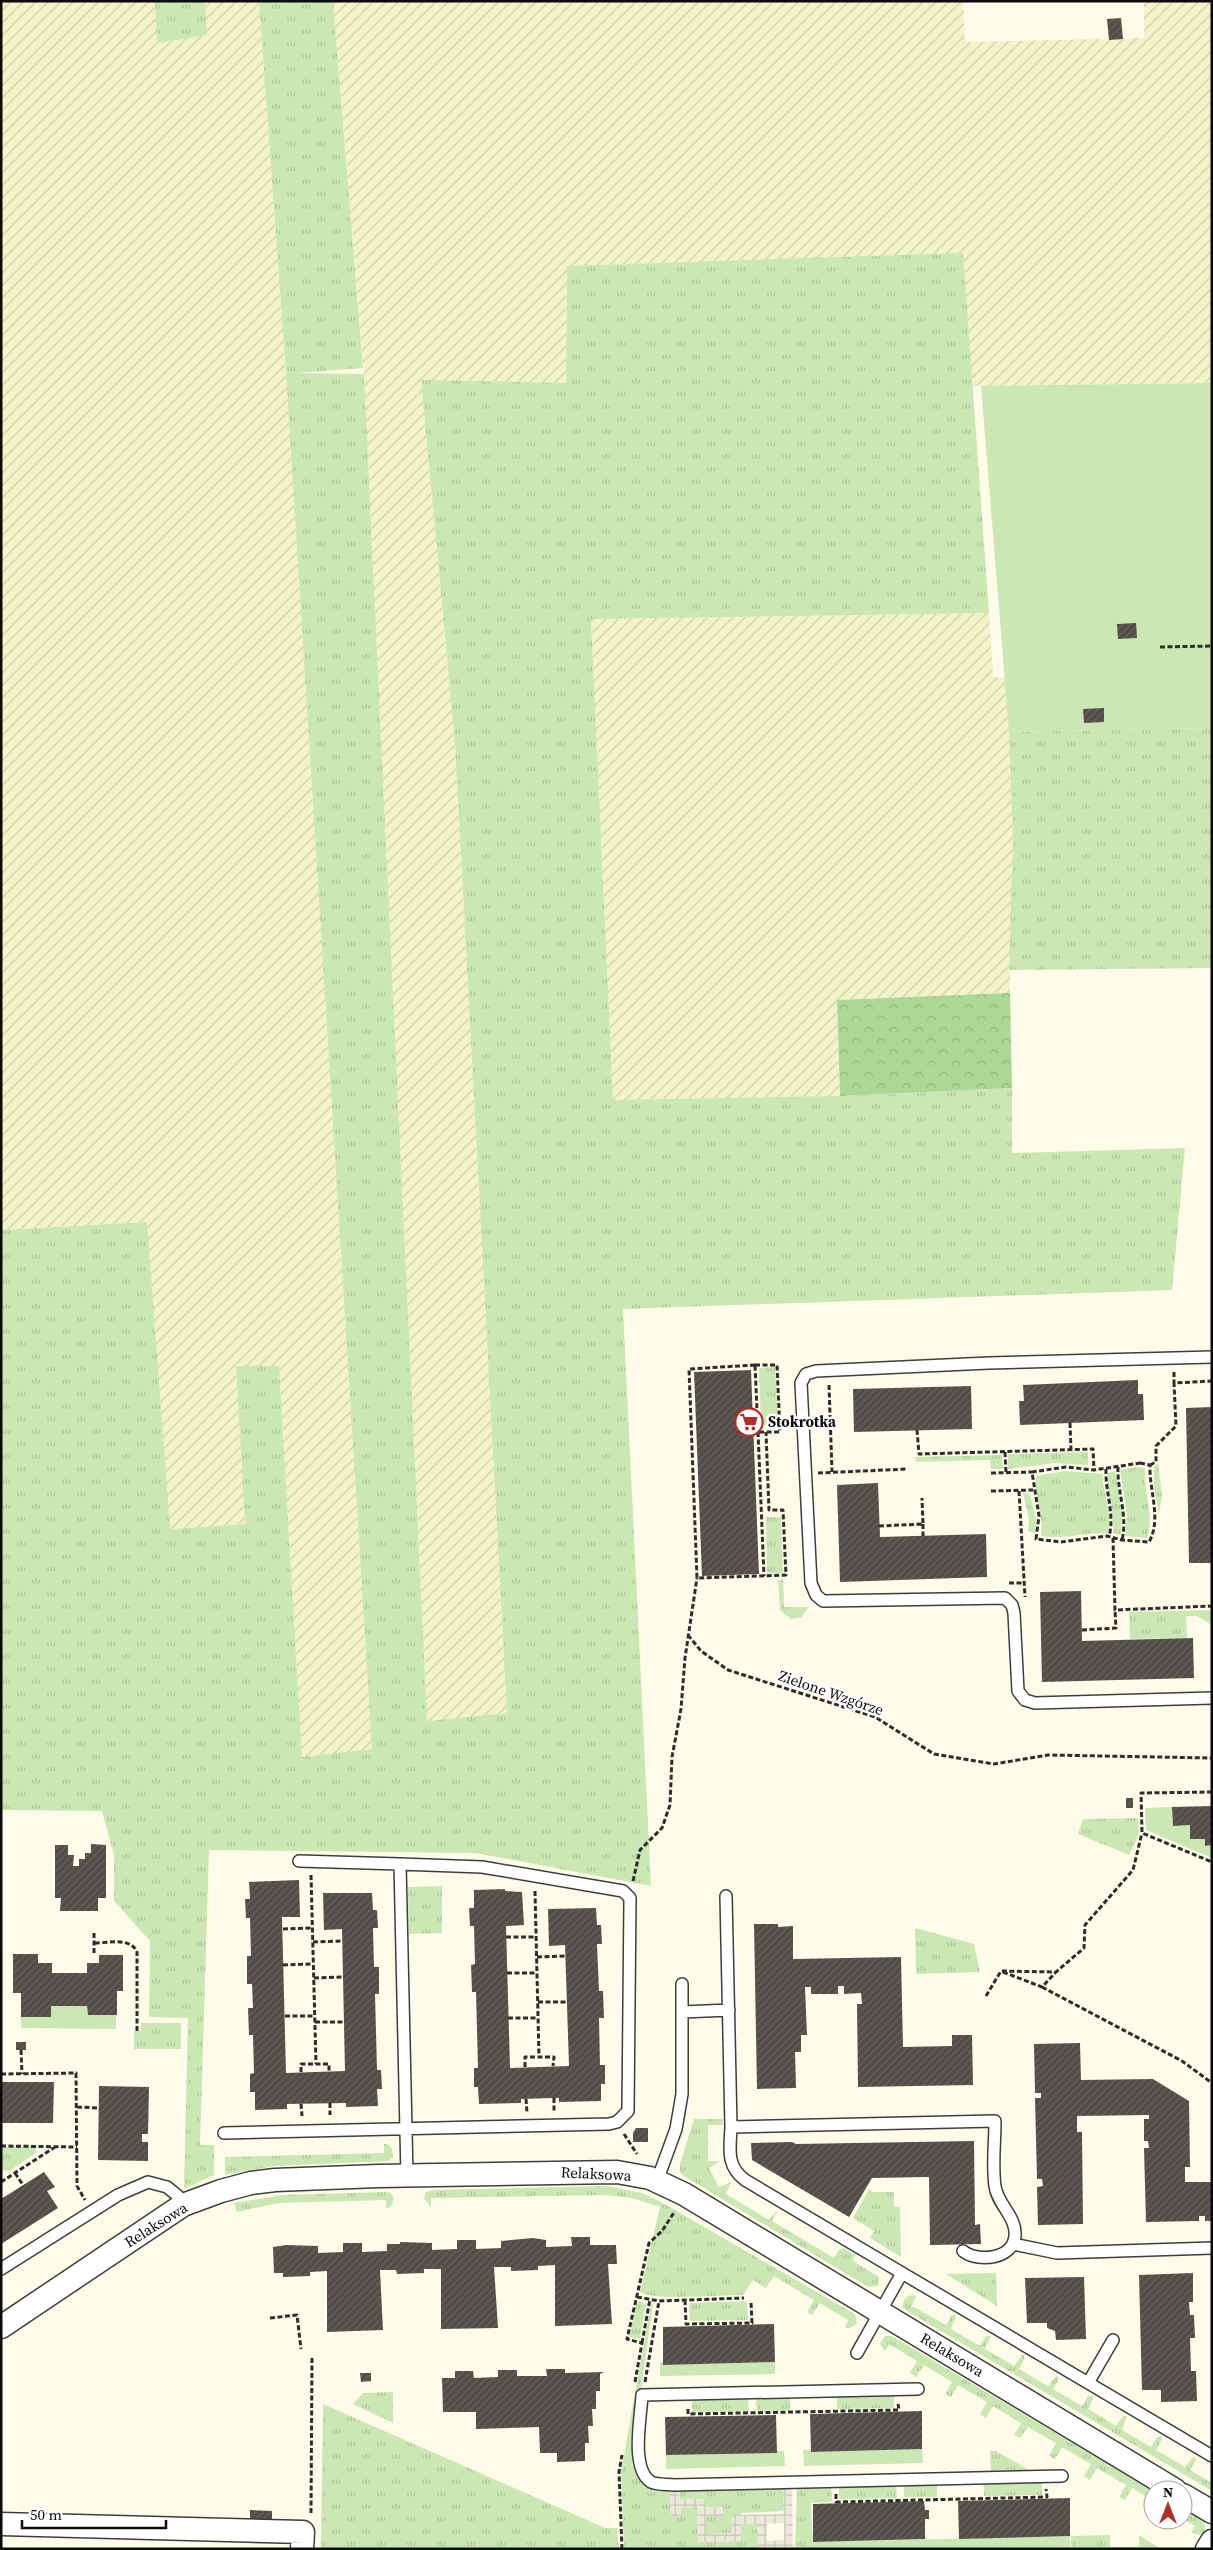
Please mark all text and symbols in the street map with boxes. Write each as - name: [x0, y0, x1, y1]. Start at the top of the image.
- supermarket icon: Stokrotka: [734, 1407, 764, 1437]
- place label: Stokrotka: [768, 1411, 837, 1432]
- street label: Zielone Wzgórze: [776, 1665, 887, 1720]
- street label: Relaksowa: [560, 2161, 632, 2186]
- street label: Relaksowa: [120, 2197, 192, 2252]
- street label: Relaksowa: [917, 2327, 988, 2382]
- north arrow: [1143, 2480, 1193, 2530]
- text: N: [1163, 2482, 1173, 2502]
- scale bar: [22, 2498, 166, 2530]
- text: 50 m: [30, 2504, 62, 2525]

